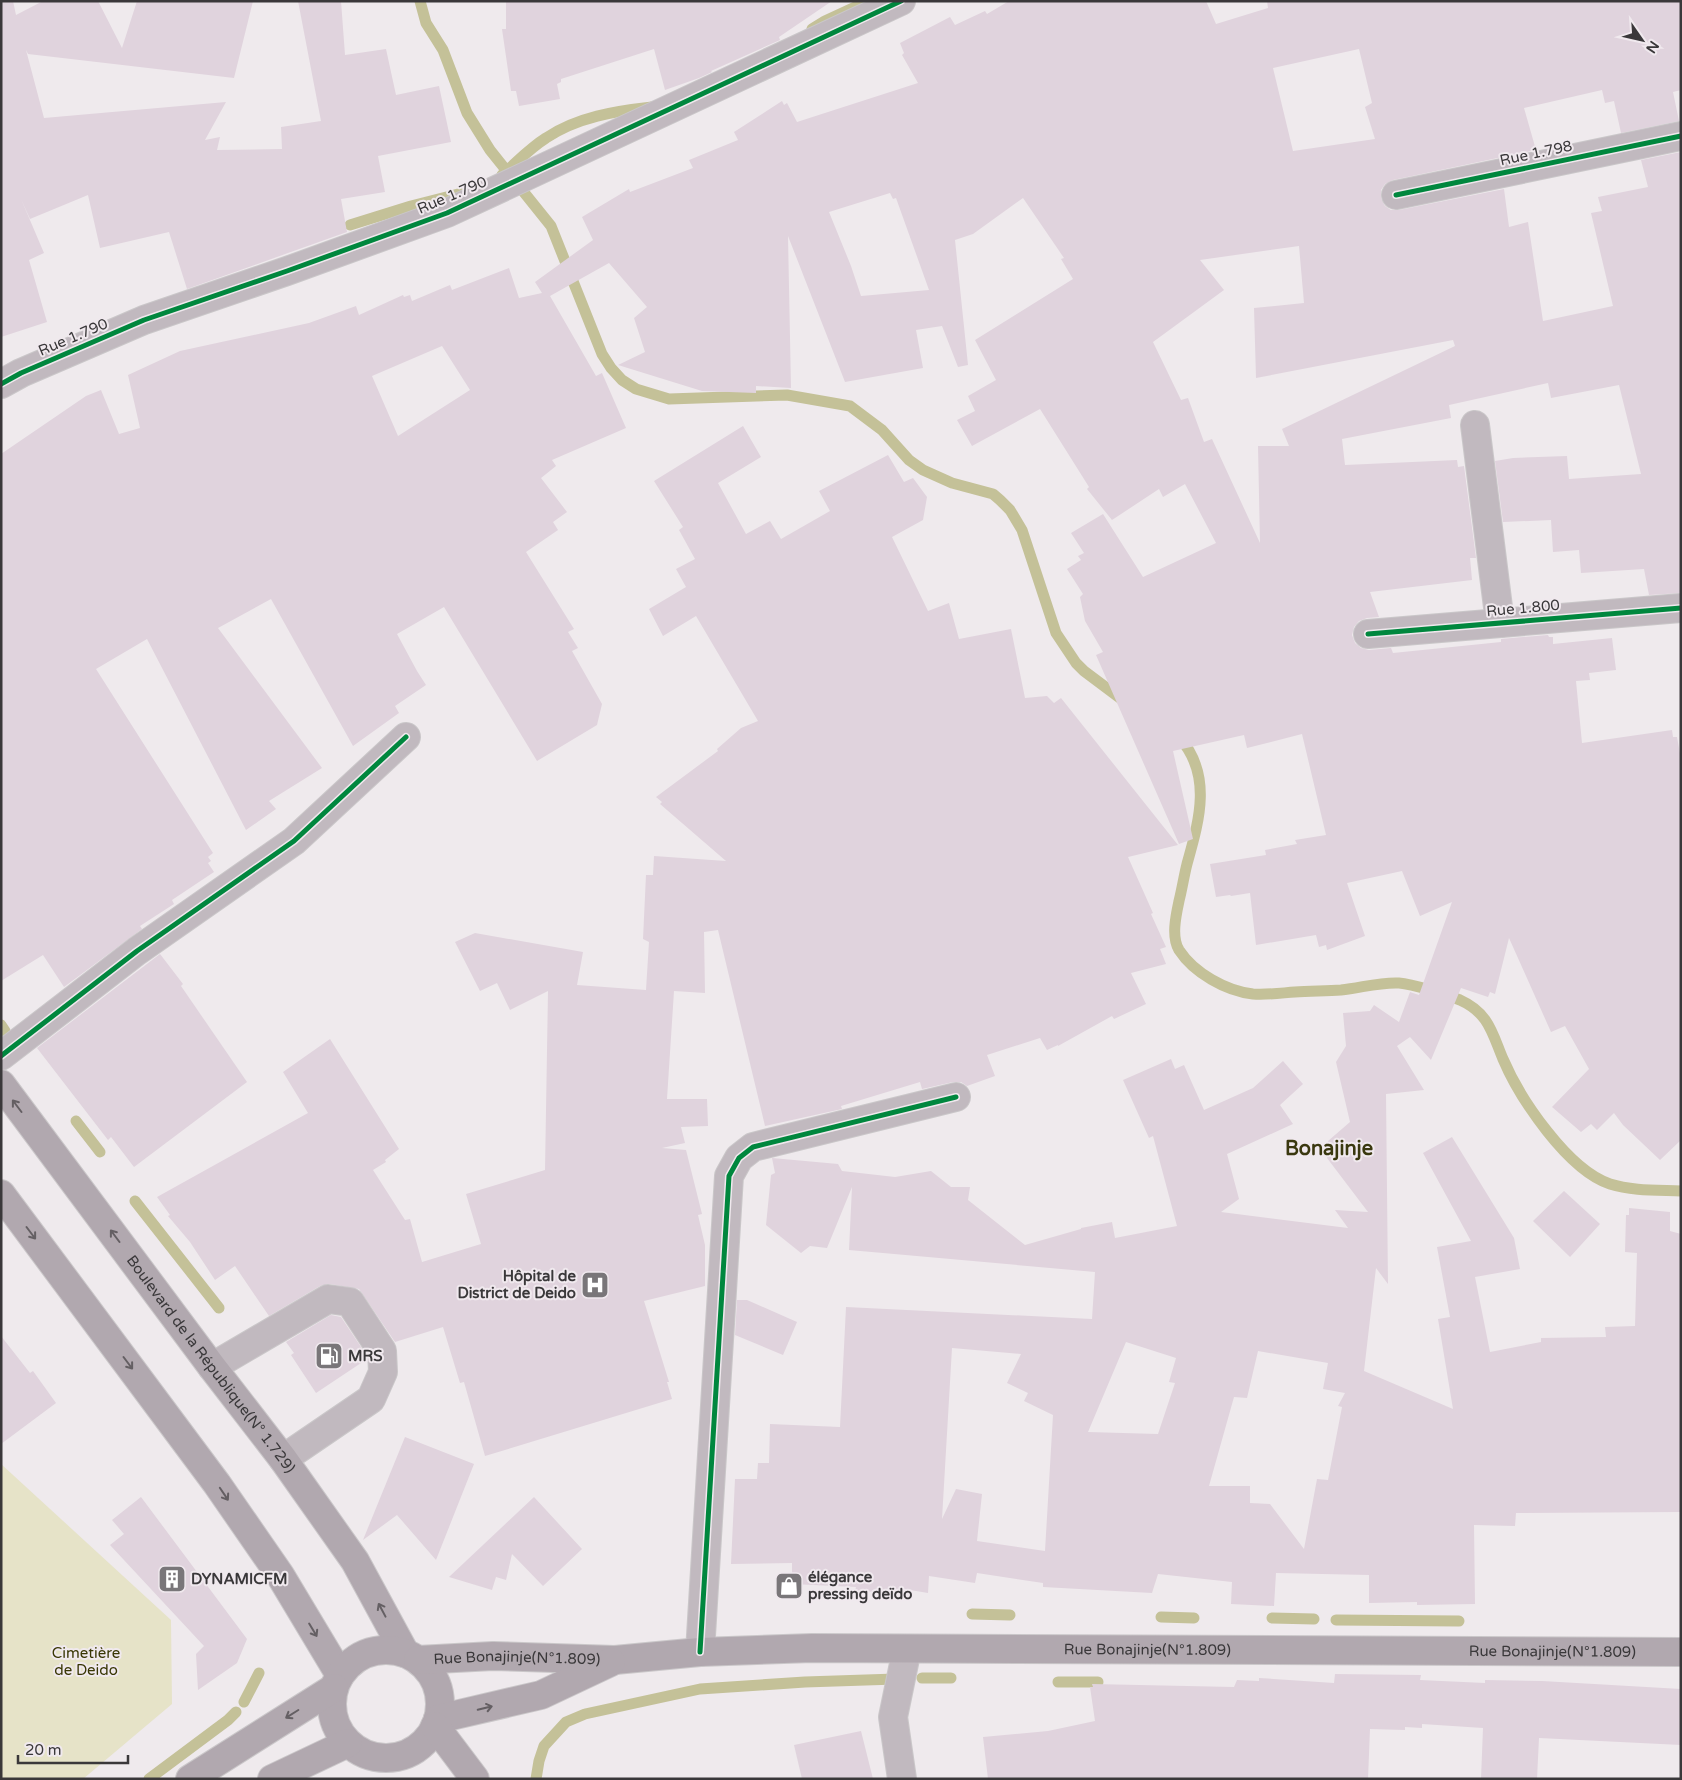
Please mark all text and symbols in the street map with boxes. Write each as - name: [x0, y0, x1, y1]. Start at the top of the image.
- north arrow: [1617, 15, 1667, 65]
- text: N: [1642, 38, 1663, 56]
- street label: Rue 1.798: [1498, 137, 1574, 169]
- street label: Rue 1.790: [415, 172, 489, 218]
- street label: Rue 1.790: [36, 314, 110, 360]
- street label: Rue 1.800: [1485, 596, 1561, 620]
- one-way arrow: [12, 1100, 23, 1113]
- district label: Bonajinje: [1285, 1137, 1373, 1161]
- one-way arrow: [25, 1226, 36, 1239]
- one-way arrow: [109, 1230, 120, 1243]
- street label: Boulevard de la République(N° 1.729): [123, 1252, 299, 1476]
- place label: Hôpital de District de Deido: [458, 1267, 577, 1302]
- hospital icon: Hôpital de District de Deido: [580, 1270, 610, 1300]
- fuel station icon: MRS: [314, 1341, 344, 1371]
- place label: MRS: [348, 1347, 382, 1365]
- one-way arrow: [122, 1356, 133, 1369]
- one-way arrow: [219, 1487, 229, 1501]
- building icon: DYNAMICFM: [157, 1564, 187, 1594]
- place label: élégance pressing deïdo: [808, 1568, 912, 1604]
- place label: DYNAMICFM: [191, 1570, 287, 1588]
- shop icon: élégance pressing deïdo: [774, 1571, 804, 1601]
- one-way arrow: [377, 1603, 386, 1618]
- one-way arrow: [308, 1623, 318, 1637]
- street label: Rue Bonajinje(N°1.809): [1064, 1640, 1231, 1659]
- street label: Rue Bonajinje(N°1.809): [1469, 1642, 1636, 1661]
- park label: Cimetière de Deido: [52, 1644, 120, 1679]
- street label: Rue Bonajinje(N°1.809): [433, 1647, 601, 1669]
- one-way arrow: [477, 1703, 493, 1712]
- one-way arrow: [286, 1709, 300, 1719]
- scale bar: [18, 1732, 128, 1764]
- text: 20 m: [25, 1741, 62, 1759]

